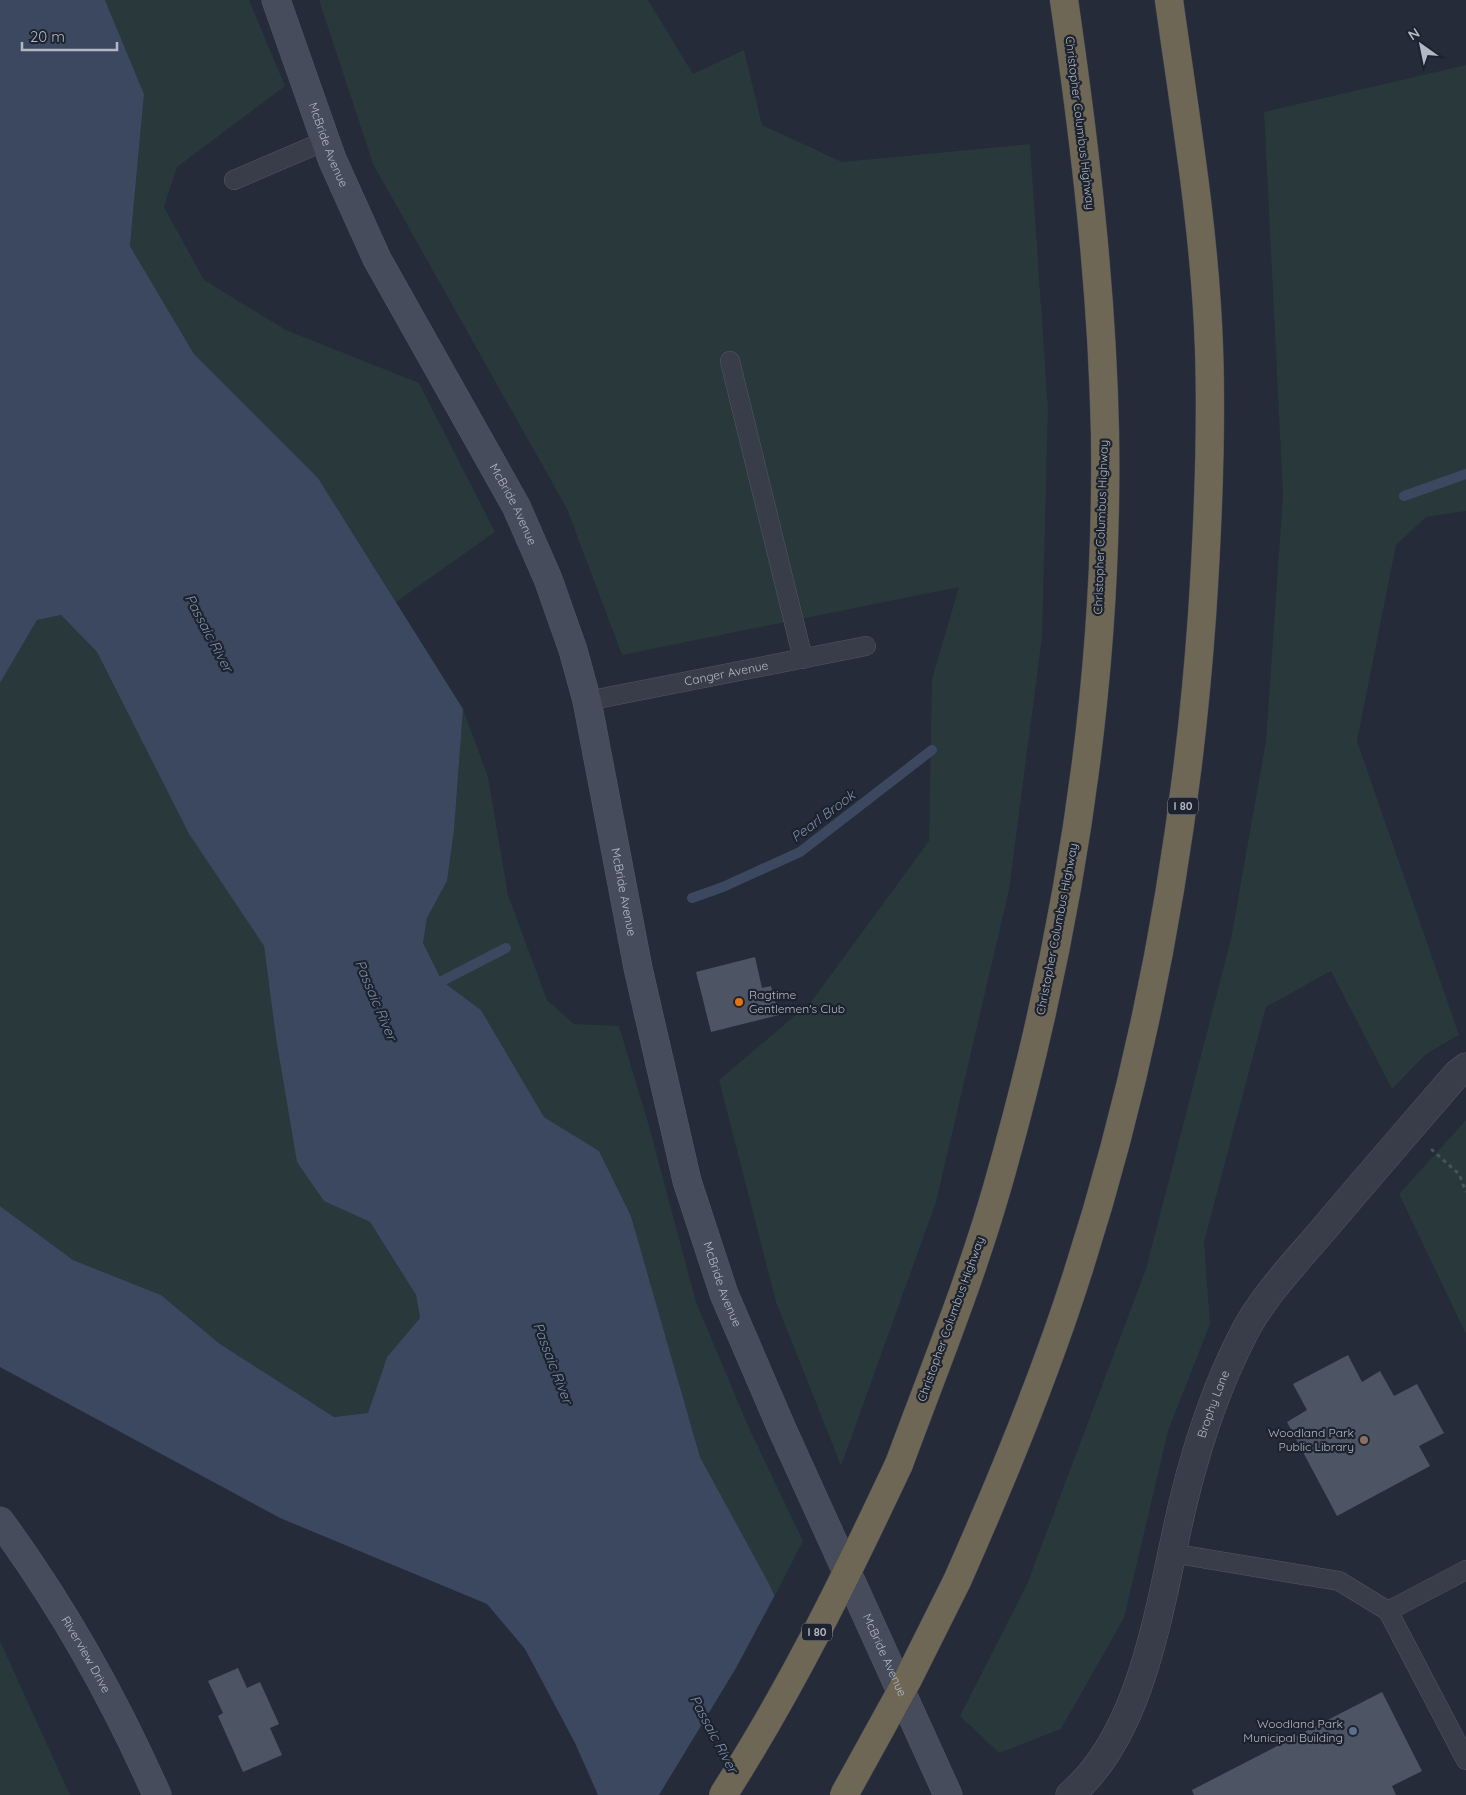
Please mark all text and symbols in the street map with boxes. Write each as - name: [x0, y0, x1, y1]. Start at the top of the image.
- scale bar: [22, 20, 118, 52]
- north arrow: [1396, 20, 1446, 70]
- text: N: [1405, 24, 1423, 44]
- text: 20 m: [30, 27, 65, 46]
- street label: Christopher Columbus Highway: [1062, 35, 1099, 211]
- street label: McBride Avenue: [306, 100, 352, 190]
- street label: Christopher Columbus Highway: [1090, 439, 1111, 615]
- street label: McBride Avenue: [487, 461, 540, 548]
- water label: Passaic River: [181, 591, 238, 676]
- street label: Canger Avenue: [683, 657, 770, 689]
- water label: Pearl Brook: [787, 785, 860, 846]
- road number: I 80: [1168, 798, 1198, 814]
- street label: Christopher Columbus Highway: [1032, 842, 1081, 1016]
- street label: McBride Avenue: [608, 847, 640, 938]
- water label: Passaic River: [351, 957, 402, 1044]
- place label: Ragtime Gentlemen's Club: [749, 987, 845, 1016]
- marker: Ragtime Gentlemen's Club: [733, 996, 745, 1008]
- street label: Christopher Columbus Highway: [914, 1234, 987, 1403]
- street label: McBride Avenue: [700, 1240, 745, 1329]
- water label: Passaic River: [529, 1320, 577, 1408]
- street label: Brophy Lane: [1194, 1368, 1233, 1440]
- place label: Woodland Park Public Library: [1268, 1425, 1354, 1454]
- marker: Woodland Park Public Library: [1358, 1434, 1370, 1446]
- street label: McBride Avenue: [860, 1611, 910, 1699]
- street label: Riverview Drive: [59, 1613, 114, 1696]
- road number: I 80: [802, 1624, 832, 1640]
- water label: Passaic River: [686, 1692, 743, 1777]
- place label: Woodland Park Municipal Building: [1243, 1716, 1343, 1745]
- marker: Woodland Park Municipal Building: [1347, 1725, 1359, 1737]

